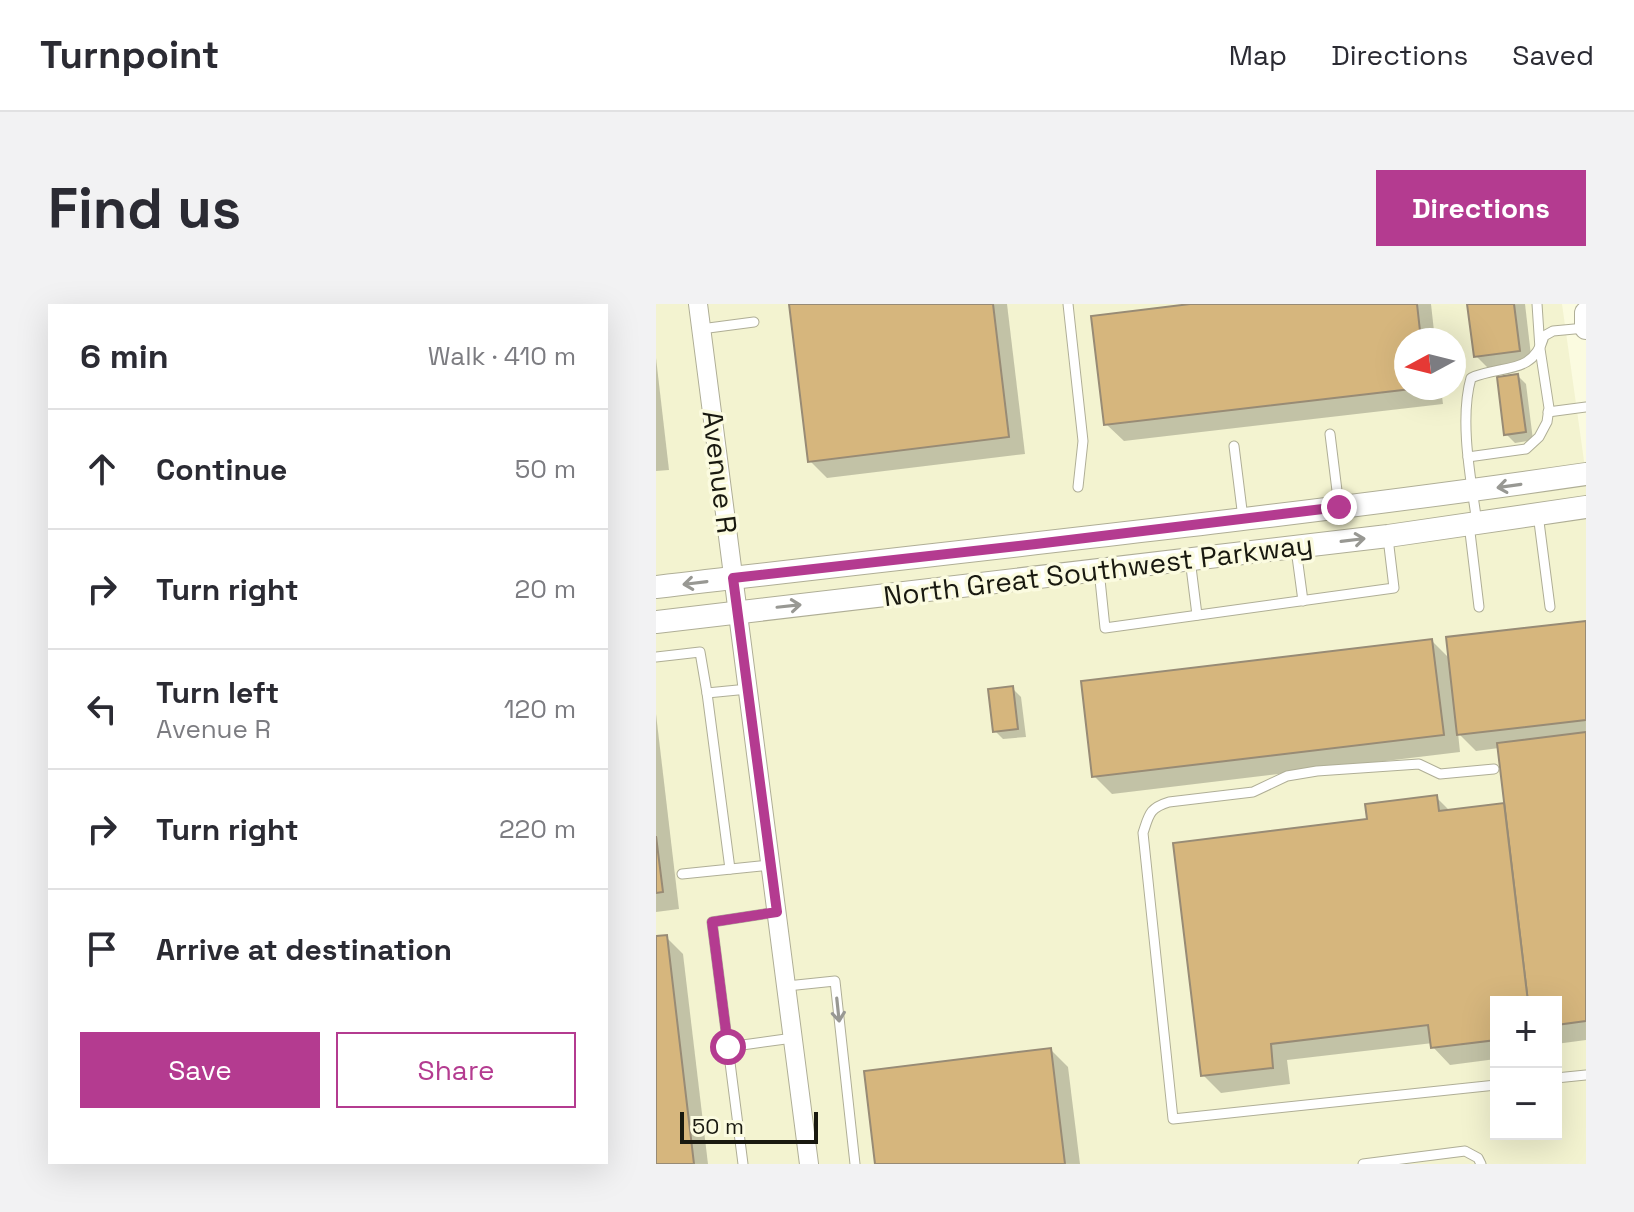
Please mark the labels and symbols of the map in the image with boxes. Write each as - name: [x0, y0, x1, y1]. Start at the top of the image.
- north arrow: [1394, 328, 1466, 400]
- street label: Avenue R: [695, 408, 745, 536]
- one-way arrow: [1497, 479, 1522, 494]
- route end: [1321, 489, 1357, 525]
- street label: North Great Southwest Parkway: [881, 526, 1315, 614]
- one-way arrow: [1340, 532, 1365, 547]
- one-way arrow: [682, 575, 708, 590]
- one-way arrow: [775, 599, 802, 614]
- one-way arrow: [831, 996, 846, 1023]
- route start: [710, 1029, 746, 1065]
- scale bar: [680, 1108, 818, 1144]

